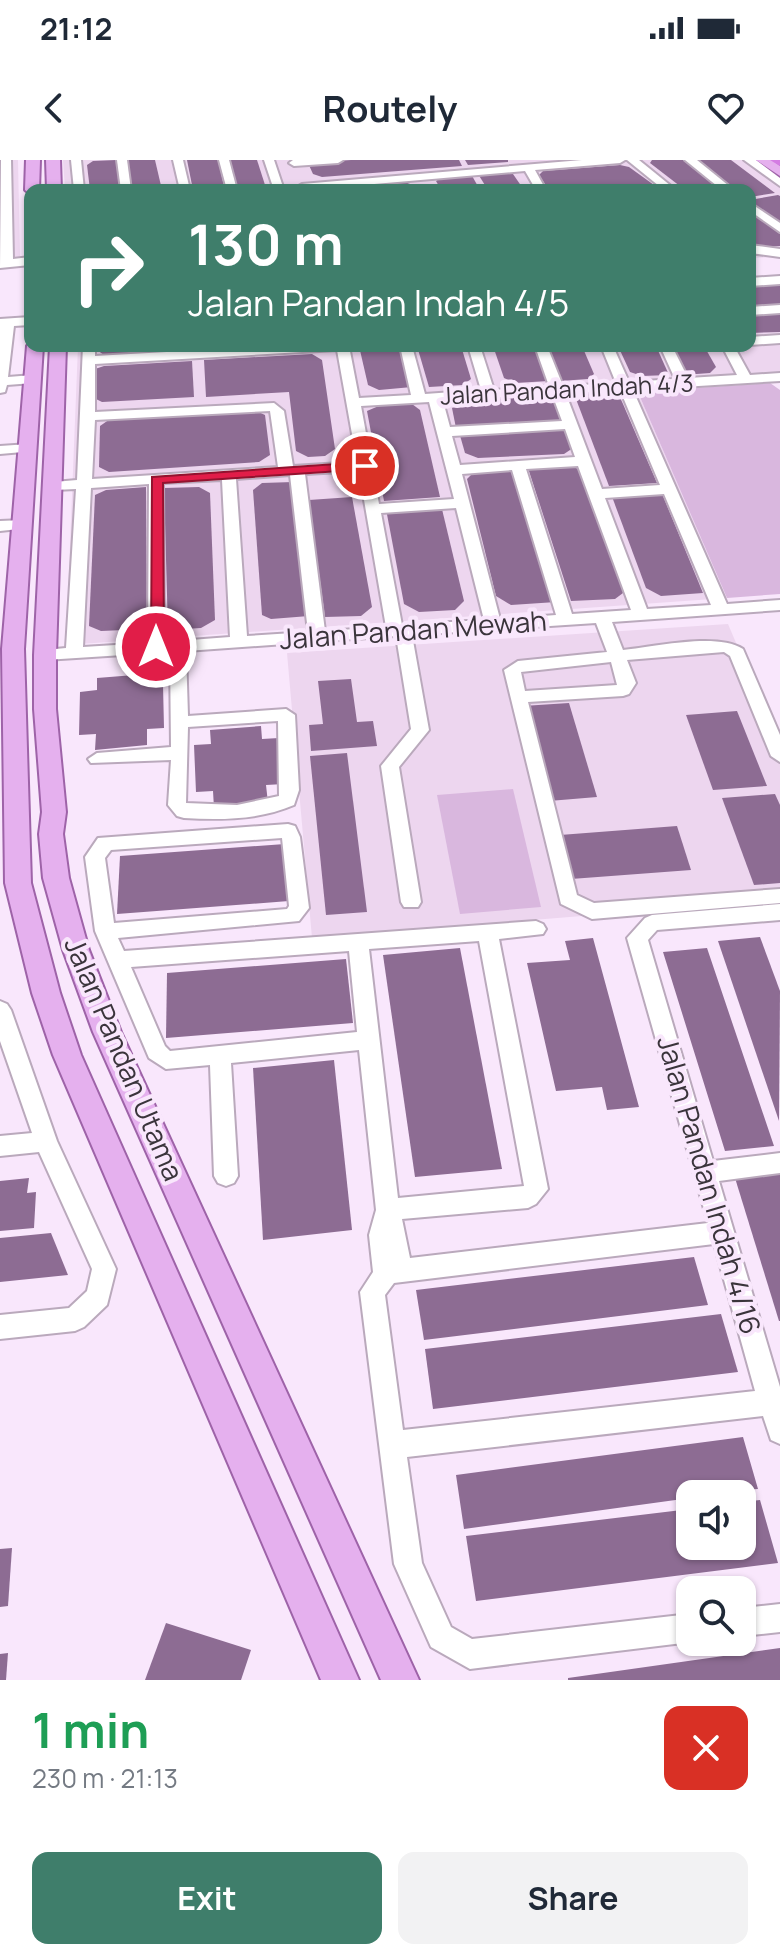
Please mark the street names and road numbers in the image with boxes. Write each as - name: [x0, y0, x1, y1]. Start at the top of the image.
- street label: Jalan Pandan Indah 4/3: [439, 365, 694, 412]
- street label: Jalan Pandan Mewah: [278, 601, 548, 657]
- street label: Jalan Pandan Utama: [56, 931, 193, 1186]
- street label: Jalan Pandan Indah 4/16: [649, 1031, 771, 1338]

